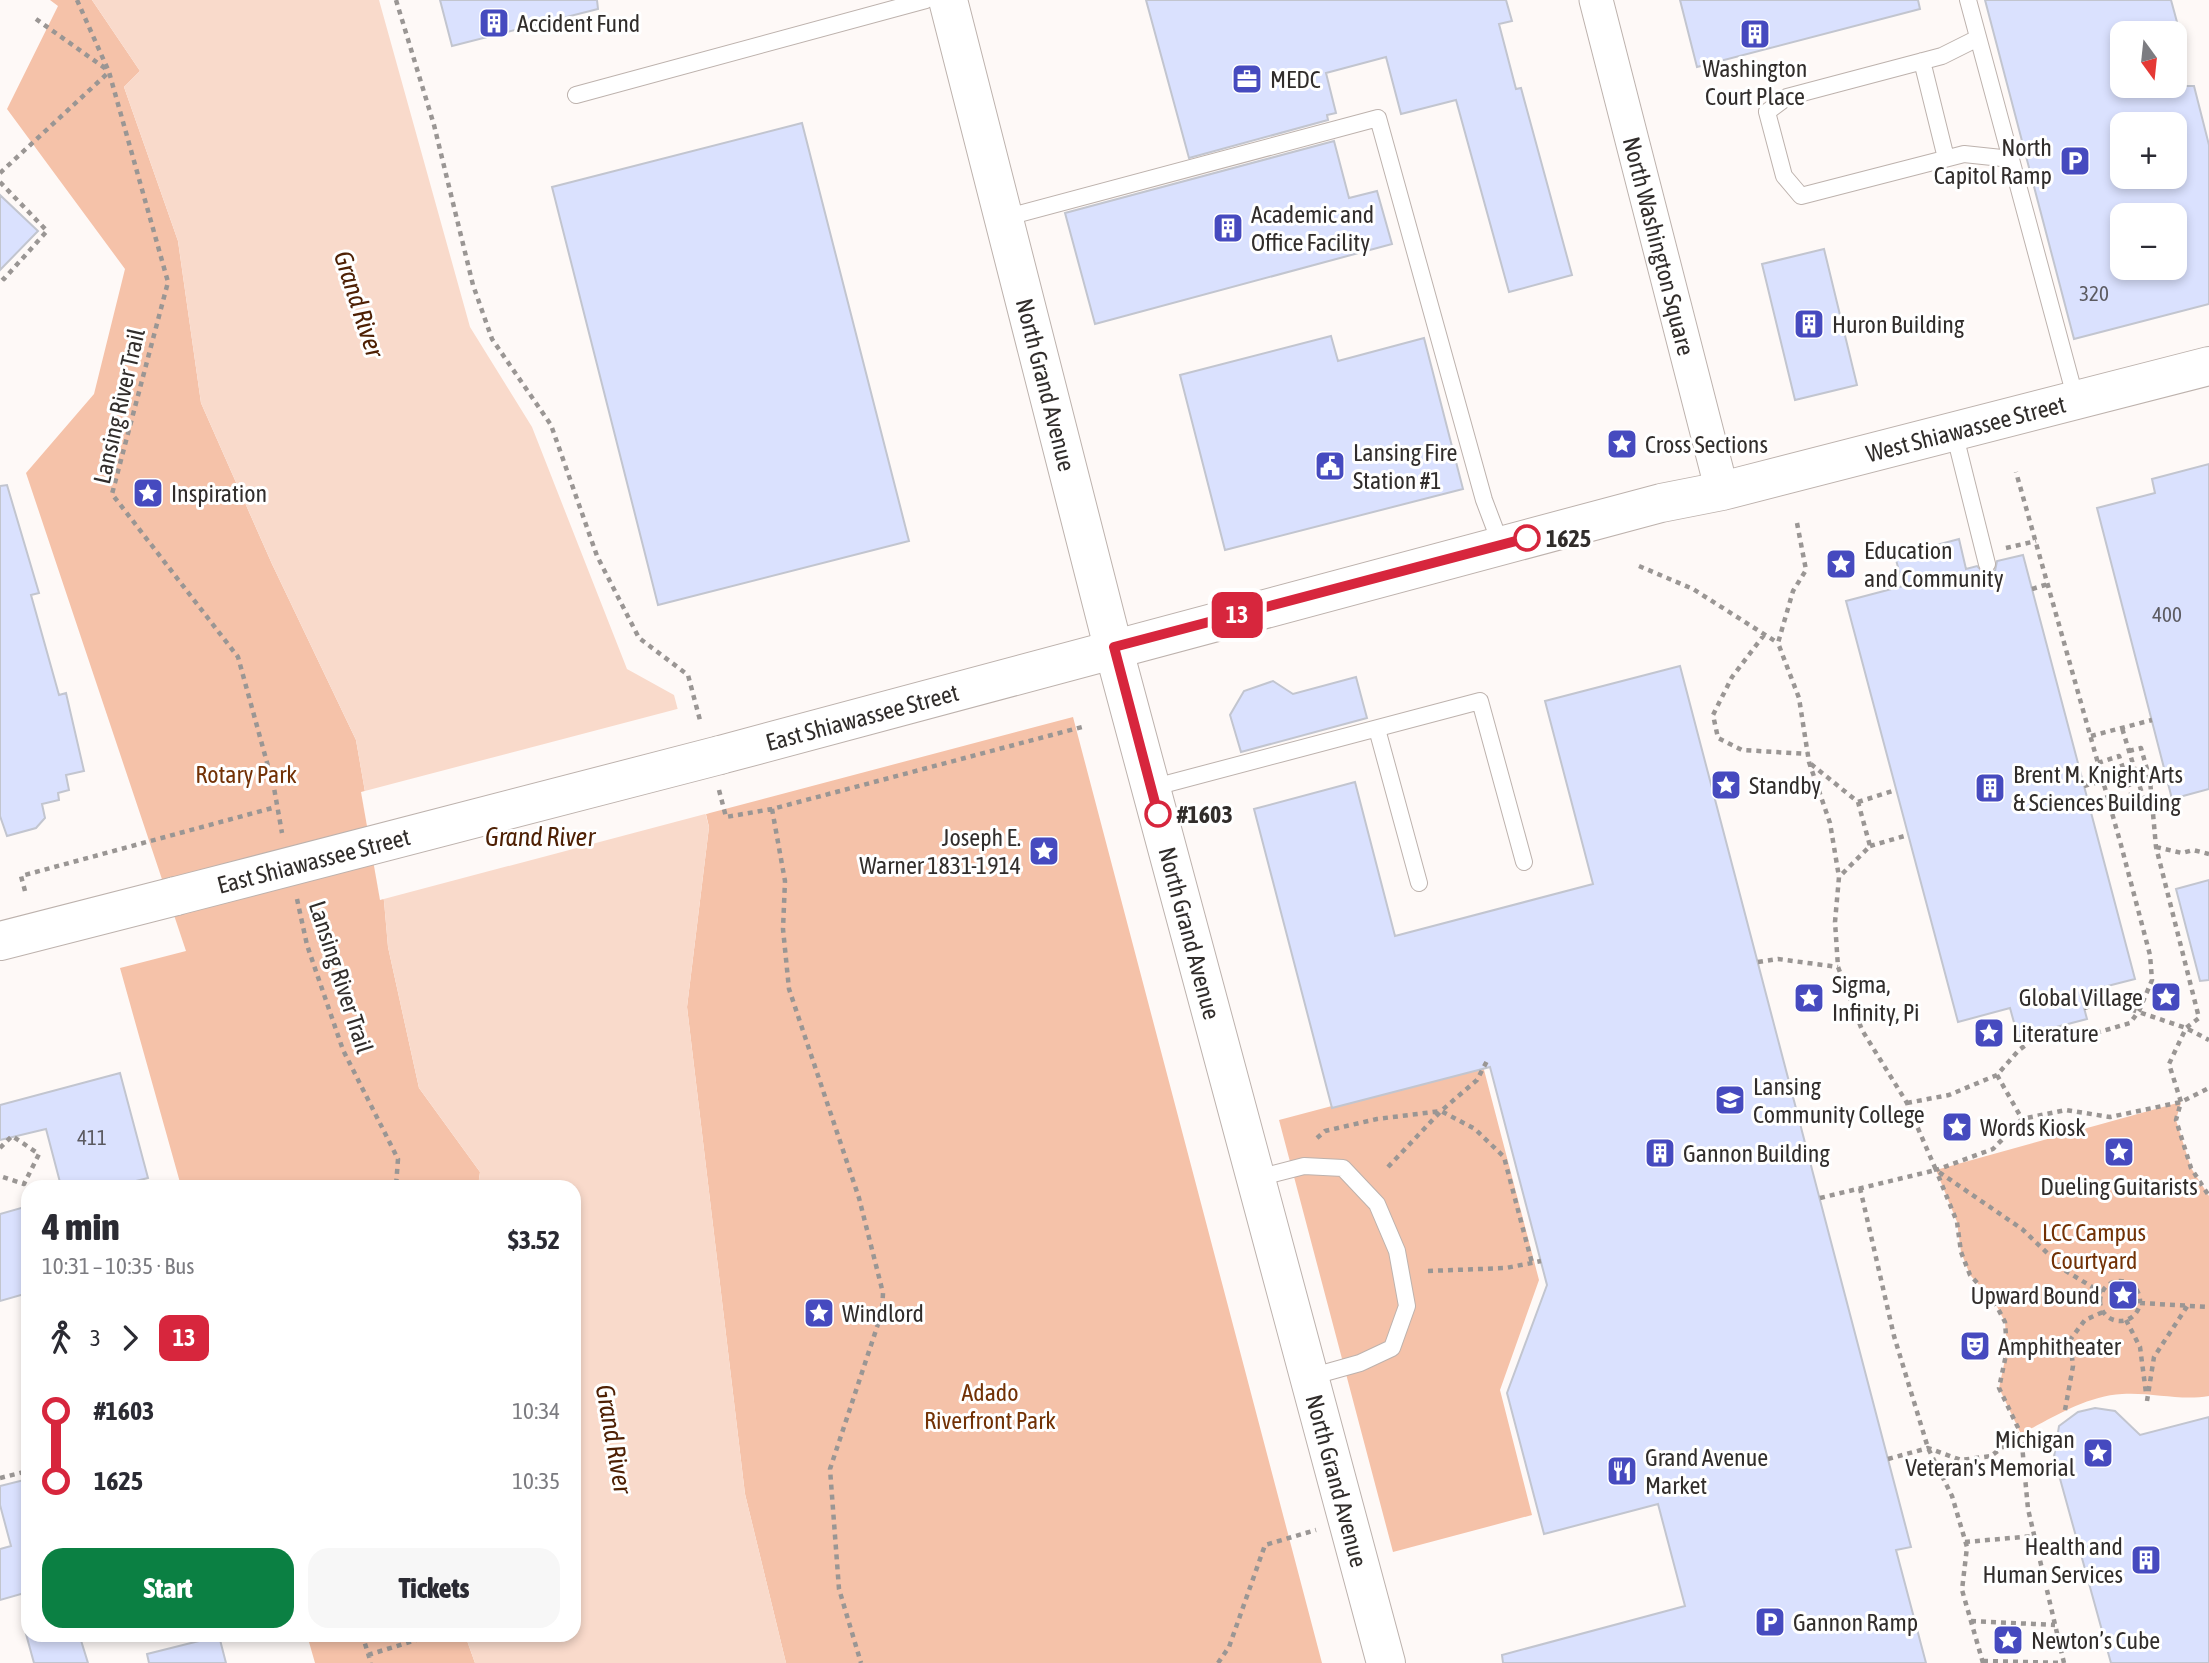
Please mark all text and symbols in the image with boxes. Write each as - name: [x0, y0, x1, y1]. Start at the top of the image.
- building icon: Accident Fund: [477, 6, 511, 40]
- place label: Accident Fund: [517, 10, 640, 37]
- building icon: Washington Court Place: [1738, 17, 1772, 51]
- north arrow: [2110, 21, 2188, 98]
- map controls: [2110, 21, 2187, 280]
- place label: Washington Court Place: [1702, 55, 1808, 110]
- office icon: MEDC: [1230, 62, 1264, 96]
- place label: MEDC: [1270, 66, 1321, 93]
- button: +: [2110, 112, 2187, 189]
- street label: North Washington Square: [1618, 134, 1700, 358]
- place label: North Capitol Ramp: [1934, 134, 2052, 189]
- parking icon: North Capitol Ramp: [2058, 144, 2092, 178]
- place label: Academic and Office Facility: [1251, 201, 1374, 256]
- button: −: [2110, 203, 2187, 280]
- building icon: Academic and Office Facility: [1211, 211, 1245, 245]
- water label: Grand River: [328, 247, 391, 362]
- house number: 320: [2079, 281, 2109, 305]
- street label: North Grand Avenue: [1011, 295, 1081, 474]
- building icon: Huron Building: [1792, 307, 1826, 341]
- place label: Huron Building: [1832, 311, 1965, 338]
- street label: Lansing River Trail: [88, 325, 150, 486]
- street label: West Shiawassee Street: [1863, 390, 2068, 467]
- place icon: Cross Sections: [1605, 427, 1639, 461]
- place label: Cross Sections: [1645, 431, 1768, 458]
- place label: Lansing Fire Station #1: [1353, 439, 1458, 494]
- public building icon: Lansing Fire Station #1: [1313, 449, 1347, 483]
- place icon: Inspiration: [131, 476, 165, 510]
- place label: Inspiration: [171, 480, 267, 507]
- marker: 1625: [1514, 525, 1540, 551]
- place label: 1625: [1546, 525, 1591, 552]
- place label: Education and Community: [1864, 537, 2004, 592]
- place icon: Education and Community: [1824, 547, 1858, 581]
- line badge: 13: [1206, 592, 1268, 638]
- text: 13: [1226, 601, 1248, 628]
- house number: 400: [2152, 602, 2182, 626]
- street label: East Shiawassee Street: [763, 678, 961, 756]
- park label: Rotary Park: [195, 761, 297, 788]
- place label: Brent M. Knight Arts & Sciences Building: [2013, 761, 2183, 816]
- place icon: Standby: [1709, 768, 1743, 802]
- building icon: Brent M. Knight Arts & Sciences Building: [1973, 771, 2007, 805]
- place label: Standby: [1749, 772, 1821, 799]
- marker: #1603: [1145, 801, 1171, 827]
- place label: #1603: [1176, 801, 1233, 828]
- street label: East Shiawassee Street: [214, 822, 413, 898]
- water label: Grand River: [485, 822, 596, 852]
- place label: Joseph E. Warner 1831-1914: [859, 824, 1021, 879]
- place icon: Joseph E. Warner 1831-1914: [1027, 834, 1061, 868]
- street label: North Grand Avenue: [1154, 844, 1226, 1022]
- street label: Lansing River Trail: [304, 897, 379, 1057]
- place label: Sigma, Infinity, Pi: [1832, 971, 1920, 1026]
- place icon: Global Village: [2149, 980, 2183, 1014]
- place icon: Sigma, Infinity, Pi: [1792, 981, 1826, 1015]
- place label: Global Village: [2019, 984, 2143, 1011]
- place icon: Literature: [1972, 1016, 2006, 1050]
- place label: Literature: [2012, 1020, 2099, 1047]
- place label: Lansing Community College: [1753, 1073, 1925, 1128]
- school or university icon: Lansing Community College: [1713, 1083, 1747, 1117]
- place icon: Words Kiosk: [1940, 1110, 1974, 1144]
- place label: Words Kiosk: [1980, 1114, 2086, 1141]
- house number: 411: [77, 1125, 107, 1149]
- place icon: Dueling Guitarists: [2102, 1135, 2136, 1169]
- building icon: Gannon Building: [1643, 1136, 1677, 1170]
- place label: Gannon Building: [1683, 1140, 1831, 1167]
- place label: Dueling Guitarists: [2040, 1173, 2198, 1200]
- text: 4 min: [42, 1205, 120, 1248]
- park label: LCC Campus Courtyard: [2042, 1219, 2146, 1274]
- text: $3.52: [508, 1225, 560, 1255]
- text: 10:31 – 10:35 · Bus: [42, 1253, 194, 1279]
- place icon: Upward Bound: [2106, 1278, 2140, 1312]
- place label: Upward Bound: [1970, 1282, 2100, 1309]
- place icon: Windlord: [802, 1296, 836, 1330]
- place label: Windlord: [842, 1300, 924, 1327]
- icon: walk: [42, 1319, 80, 1357]
- icon: forward: [111, 1319, 149, 1357]
- text: 13: [173, 1324, 195, 1351]
- text: 3: [90, 1325, 101, 1351]
- theatre icon: Amphitheater: [1958, 1329, 1992, 1363]
- place label: Amphitheater: [1998, 1333, 2122, 1360]
- park label: Adado Riverfront Park: [924, 1379, 1056, 1434]
- water label: Grand River: [590, 1382, 639, 1497]
- street label: North Grand Avenue: [1301, 1392, 1373, 1570]
- text: #1603: [94, 1396, 154, 1426]
- text: 10:34: [512, 1398, 560, 1424]
- place label: Michigan Veteran's Memorial: [1905, 1426, 2076, 1481]
- place icon: Michigan Veteran's Memorial: [2081, 1436, 2115, 1470]
- place label: Grand Avenue Market: [1645, 1444, 1768, 1499]
- restaurant icon: Grand Avenue Market: [1605, 1454, 1639, 1488]
- text: 1625: [94, 1466, 143, 1496]
- text: 10:35: [512, 1468, 560, 1494]
- place label: Health and Human Services: [1982, 1533, 2123, 1588]
- building icon: Health and Human Services: [2129, 1543, 2163, 1577]
- button: Start: [42, 1548, 294, 1628]
- button: Tickets: [308, 1548, 560, 1628]
- parking icon: Gannon Ramp: [1753, 1605, 1787, 1639]
- place label: Gannon Ramp: [1793, 1609, 1918, 1636]
- place icon: Newton’s Cube: [1991, 1623, 2025, 1657]
- place label: Newton’s Cube: [2031, 1627, 2160, 1654]

